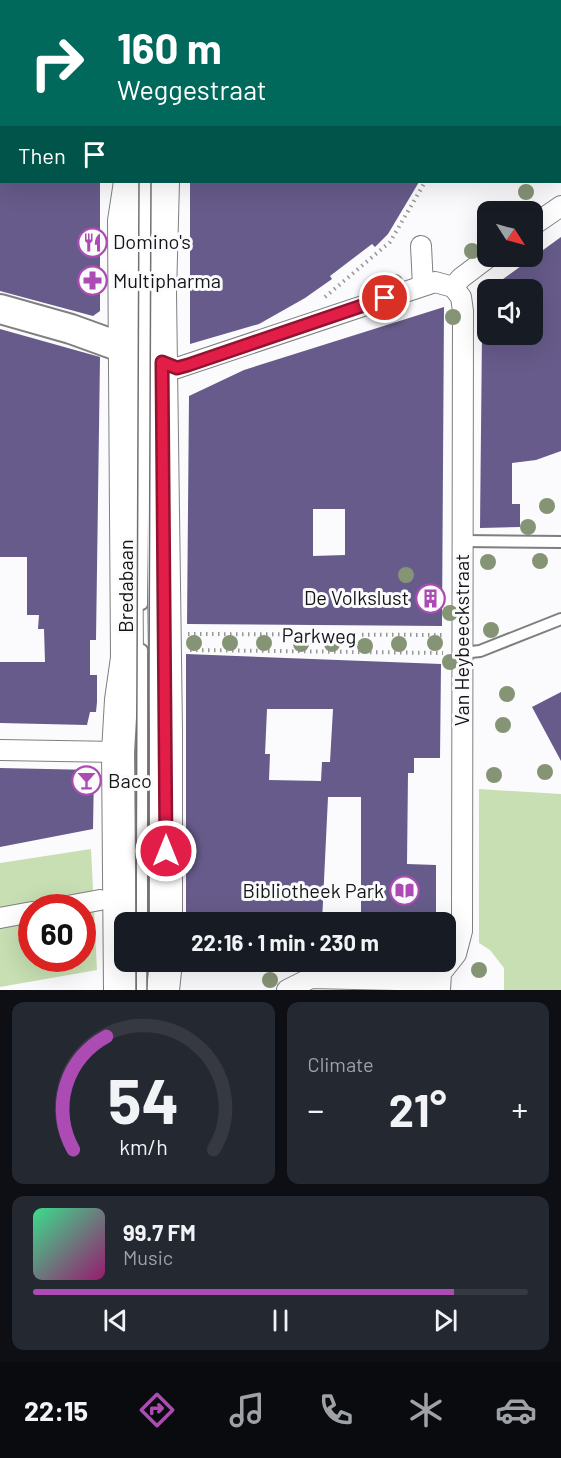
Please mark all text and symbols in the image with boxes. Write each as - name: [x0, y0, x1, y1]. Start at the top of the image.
- text: 160 m: [117, 22, 222, 72]
- icon: right: [18, 24, 96, 102]
- text: Weggestraat: [117, 73, 267, 105]
- icon: arrive: [78, 138, 111, 171]
- text: Then: [18, 142, 66, 168]
- north arrow: [477, 201, 543, 267]
- map controls: [477, 201, 543, 345]
- restaurant icon: Domino's: [76, 226, 108, 258]
- place label: Domino's: [113, 229, 191, 253]
- pharmacy icon: Multipharma: [76, 265, 108, 297]
- place label: Multipharma: [113, 268, 221, 292]
- pin: [359, 272, 410, 323]
- button: sound: [477, 279, 543, 345]
- icon: arrive: [368, 281, 401, 314]
- street label: Bredabaan: [113, 539, 137, 633]
- street label: Van Heybeeckstraat: [449, 554, 473, 726]
- building icon: De Volkslust: [414, 582, 446, 614]
- place label: De Volkslust: [304, 585, 409, 609]
- street label: Parkweg: [281, 622, 357, 648]
- bar icon: Baco: [71, 765, 103, 797]
- place label: Baco: [108, 768, 152, 792]
- position arrow: [134, 819, 198, 883]
- library icon: Bibliotheek Park: [389, 875, 421, 907]
- place label: Bibliotheek Park: [242, 878, 384, 902]
- speed limit sign: 60: [18, 894, 96, 972]
- text: 22:16 · 1 min · 230 m: [191, 929, 379, 955]
- text: Climate: [308, 1052, 374, 1076]
- text: 54: [108, 1062, 179, 1136]
- text: 21°: [389, 1082, 447, 1136]
- text: −: [308, 1089, 324, 1129]
- text: +: [512, 1089, 528, 1129]
- text: km/h: [119, 1134, 168, 1159]
- text: 99.7 FM: [123, 1219, 196, 1245]
- text: Music: [123, 1245, 173, 1269]
- icon: previous: [99, 1304, 132, 1337]
- icon: pause: [264, 1304, 297, 1337]
- icon: next: [429, 1304, 462, 1337]
- icon: directions: [136, 1389, 178, 1431]
- icon: music: [226, 1389, 268, 1431]
- icon: phone: [315, 1389, 357, 1431]
- icon: climate: [405, 1389, 447, 1431]
- icon: car: [495, 1389, 537, 1431]
- text: 22:15: [24, 1394, 88, 1426]

